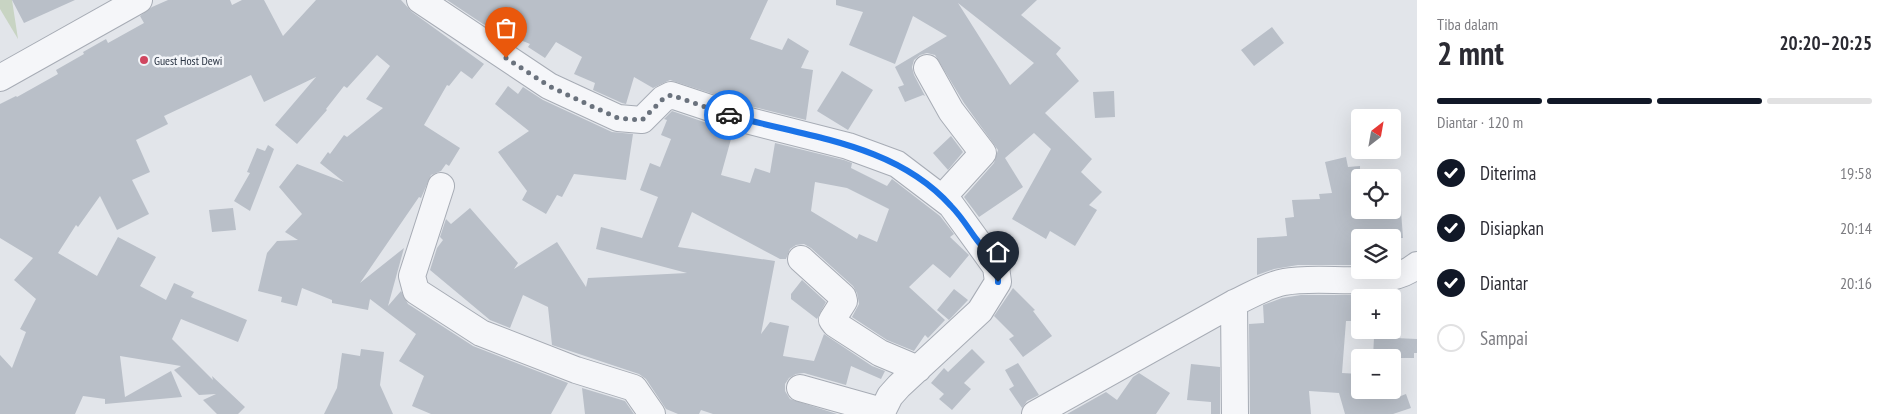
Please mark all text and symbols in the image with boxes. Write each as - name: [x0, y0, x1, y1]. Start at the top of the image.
- pin: [485, 7, 527, 58]
- icon: bag: [492, 14, 520, 42]
- text: Tiba dalam: [1437, 14, 1498, 34]
- text: 20:20–20:25: [1779, 31, 1872, 55]
- text: 2 mnt: [1437, 32, 1504, 74]
- place label: Guest Host Dewi: [154, 53, 222, 68]
- marker: Guest Host Dewi: [138, 54, 150, 66]
- courier: [704, 90, 754, 140]
- icon: car: [715, 101, 743, 129]
- north arrow: [1351, 109, 1401, 159]
- map controls: [1351, 109, 1401, 399]
- text: Diantar · 120 m: [1437, 112, 1523, 132]
- icon: check: [1437, 159, 1465, 187]
- text: Diterima: [1480, 161, 1536, 185]
- text: 19:58: [1840, 163, 1872, 183]
- button: locate: [1351, 169, 1401, 219]
- icon: check: [1437, 214, 1465, 242]
- text: Disiapkan: [1480, 216, 1544, 240]
- text: 20:14: [1840, 218, 1872, 238]
- button: layers: [1351, 229, 1401, 279]
- pin: [977, 231, 1019, 282]
- icon: home: [984, 238, 1012, 266]
- icon: check: [1437, 269, 1465, 297]
- text: Diantar: [1480, 271, 1528, 295]
- text: 20:16: [1840, 273, 1872, 293]
- button: +: [1351, 289, 1401, 339]
- text: Sampai: [1480, 326, 1528, 350]
- button: −: [1351, 349, 1401, 399]

